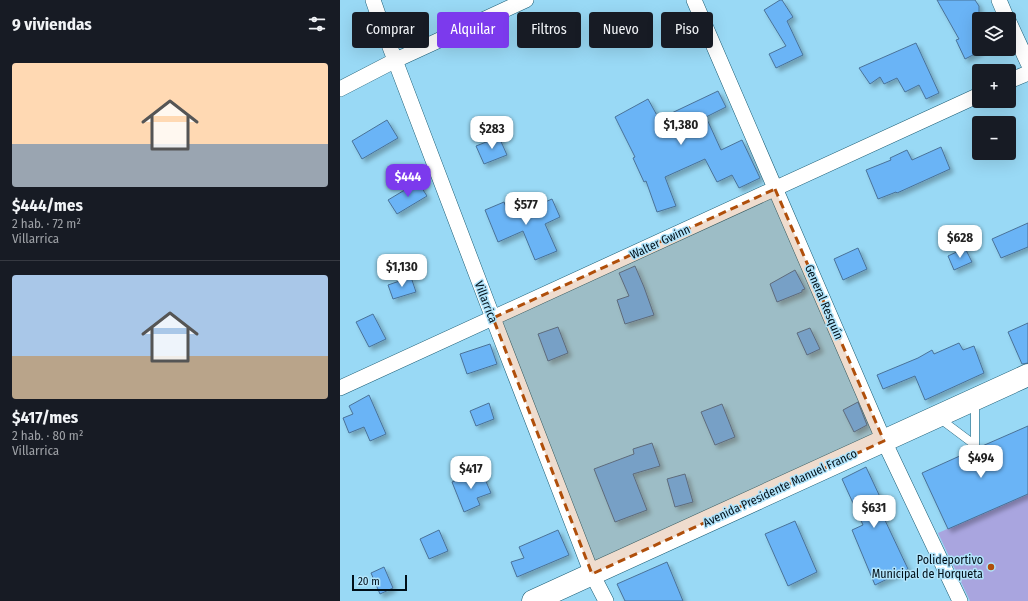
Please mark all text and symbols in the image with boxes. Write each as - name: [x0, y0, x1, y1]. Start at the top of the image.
- chip: Comprar: [352, 12, 429, 48]
- chip: Alquilar: [437, 12, 509, 48]
- chip: Filtros: [517, 12, 581, 48]
- chip: Nuevo: [589, 12, 653, 48]
- chip: Piso: [661, 12, 713, 48]
- map controls: [972, 12, 1016, 160]
- button: layers: [972, 12, 1016, 56]
- icon: filters: [306, 13, 328, 35]
- text: 9 viviendas: [12, 14, 92, 35]
- button: +: [972, 64, 1016, 108]
- icon: home: [134, 89, 206, 161]
- pin: $1,380: [648, 112, 714, 146]
- pin: $283: [468, 116, 516, 150]
- button: −: [972, 116, 1016, 160]
- text: $1,380: [664, 117, 698, 132]
- text: $283: [479, 121, 505, 136]
- pin: $444: [384, 164, 432, 198]
- text: $444: [395, 169, 421, 184]
- pin: $577: [502, 192, 550, 226]
- text: $444/mes: [12, 195, 83, 216]
- text: $577: [514, 197, 538, 212]
- text: 2 hab. · 72 m²: [12, 216, 81, 231]
- street label: Walter Gwinn: [628, 222, 692, 262]
- pin: $628: [936, 225, 984, 259]
- text: $628: [947, 230, 973, 245]
- text: Villarrica: [12, 231, 59, 246]
- pin: $1,130: [369, 254, 435, 288]
- text: $1,130: [386, 259, 418, 274]
- street label: General Resquín: [802, 262, 846, 342]
- street label: Villarrica: [472, 279, 500, 325]
- icon: home: [134, 301, 206, 373]
- text: $417/mes: [12, 407, 78, 428]
- text: 2 hab. · 80 m²: [12, 428, 83, 443]
- text: Villarrica: [12, 443, 59, 458]
- pin: $494: [957, 445, 1005, 479]
- street label: Avenida Presidente Manuel Franco: [701, 446, 859, 530]
- text: $494: [968, 450, 994, 465]
- pin: $417: [447, 456, 495, 490]
- text: $417: [459, 461, 483, 476]
- pin: $631: [850, 495, 898, 529]
- text: $631: [862, 500, 886, 515]
- place label: Polideportivo Municipal de Horqueta: [872, 553, 983, 581]
- marker: Polideportivo Municipal de Horqueta: [986, 562, 996, 572]
- scale bar: [352, 573, 407, 592]
- text: 20 m: [358, 575, 380, 588]

